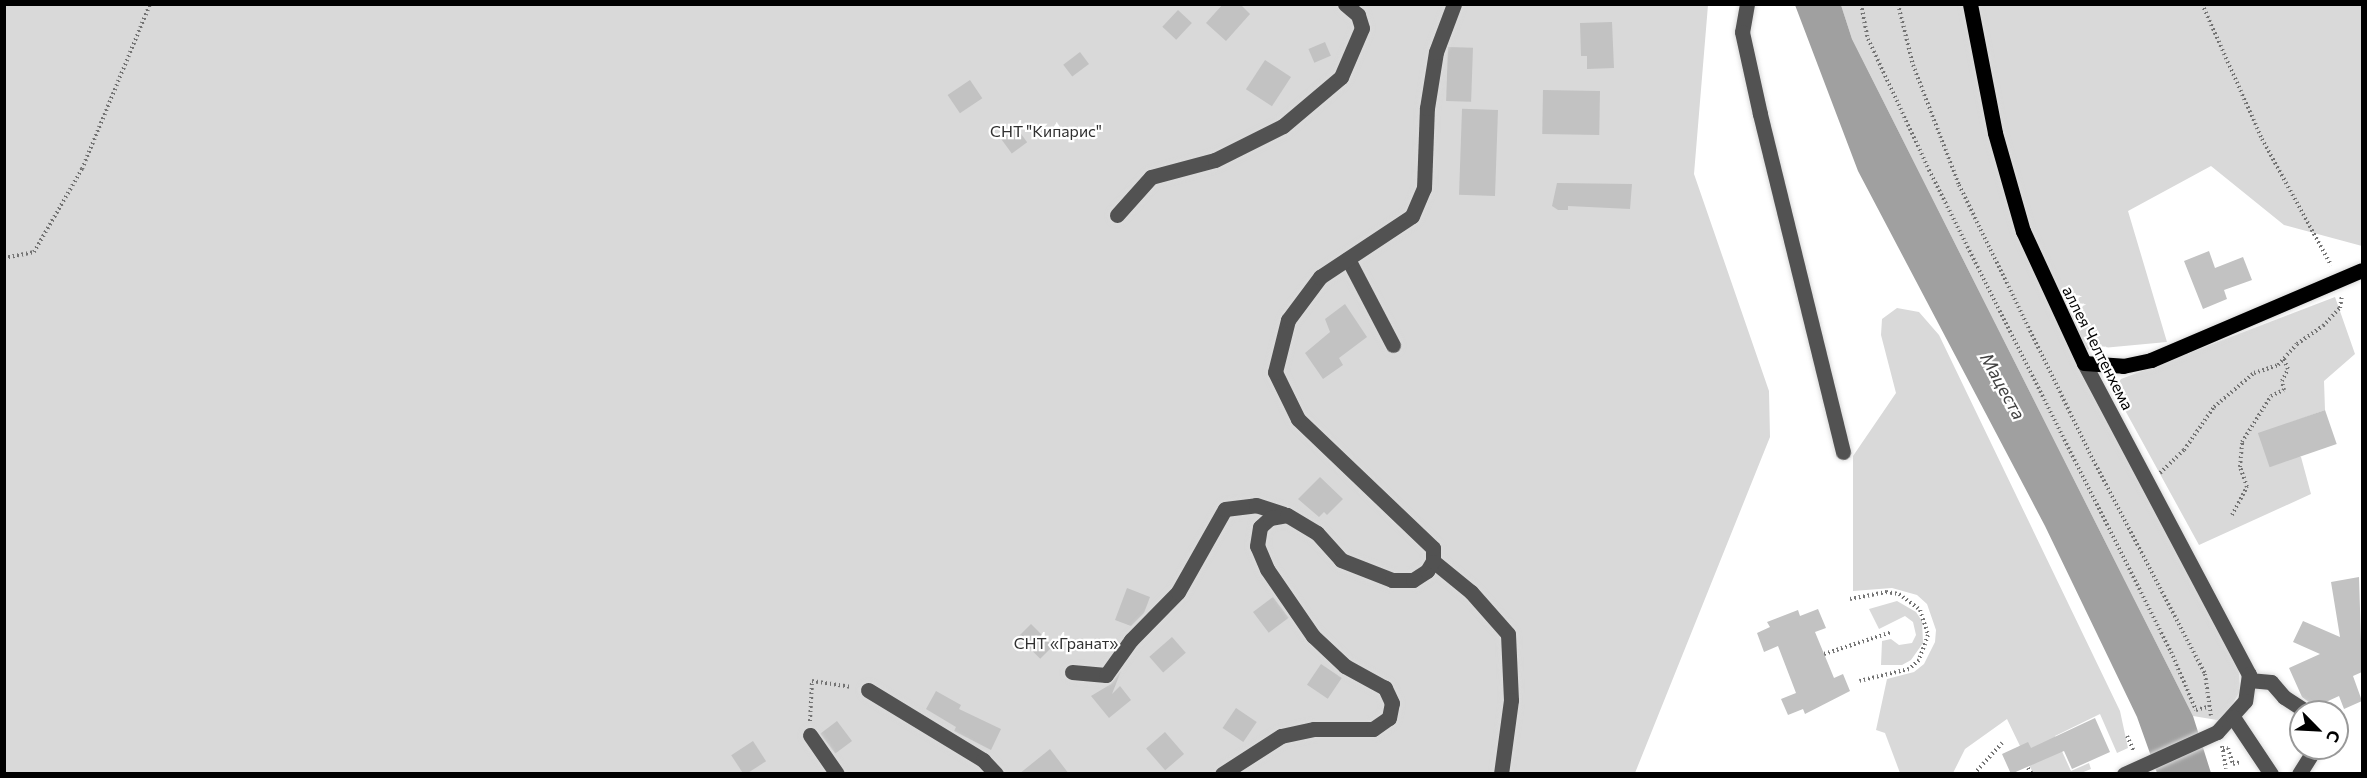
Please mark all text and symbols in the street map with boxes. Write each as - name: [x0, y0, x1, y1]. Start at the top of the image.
- park label: СНТ "Кипарис": [990, 121, 1102, 141]
- street label: аллея Челтенхема: [2058, 283, 2138, 413]
- water label: Мацеста: [1976, 349, 2030, 423]
- park label: СНТ «Гранат»: [1014, 633, 1118, 653]
- north arrow: [2289, 700, 2349, 760]
- text: С: [2323, 728, 2345, 746]

